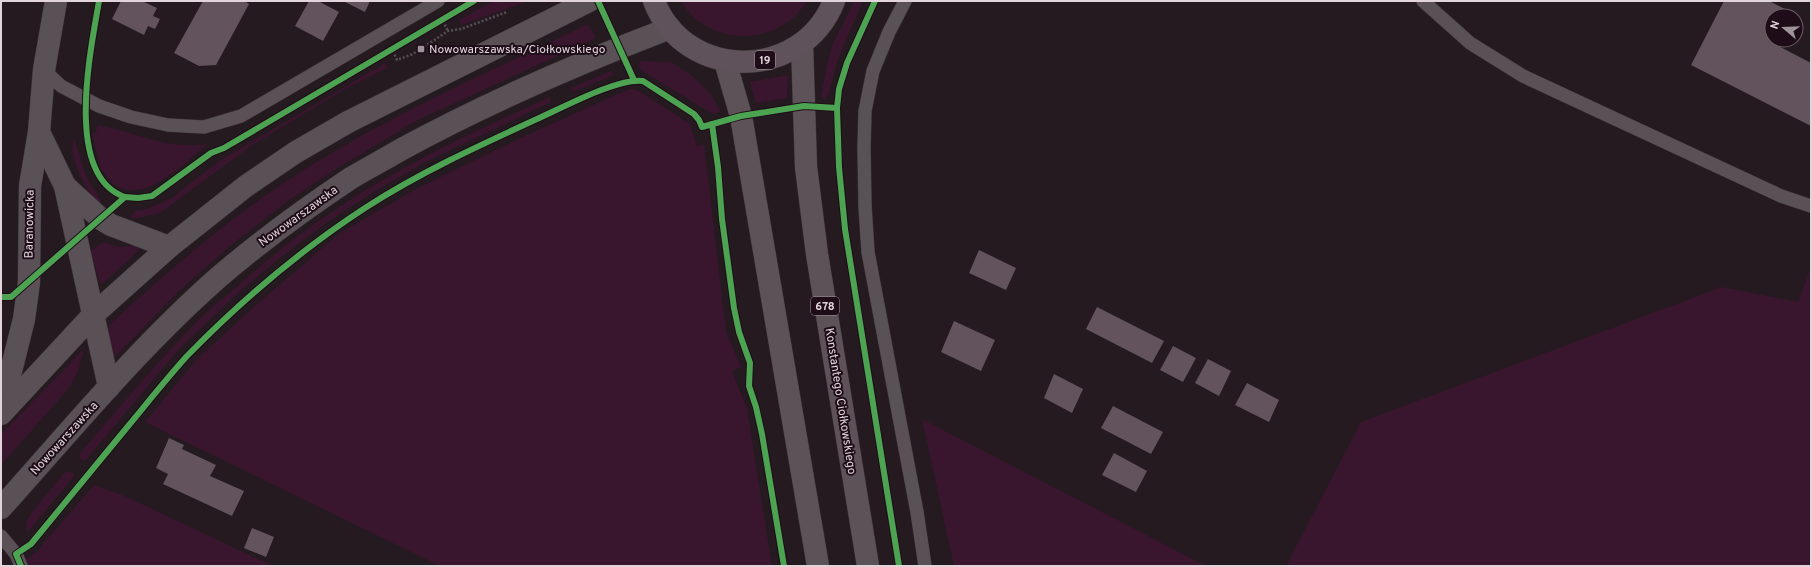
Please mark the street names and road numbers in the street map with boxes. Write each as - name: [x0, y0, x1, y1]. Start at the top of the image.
- road number: 19: [755, 51, 775, 69]
- street label: Nowowarszawska: [256, 183, 341, 251]
- street label: Baranowicka: [21, 189, 39, 259]
- road number: 678: [811, 297, 839, 315]
- street label: Konstantego Ciołkowskiego: [821, 327, 860, 476]
- street label: Nowowarszawska: [27, 398, 102, 479]

